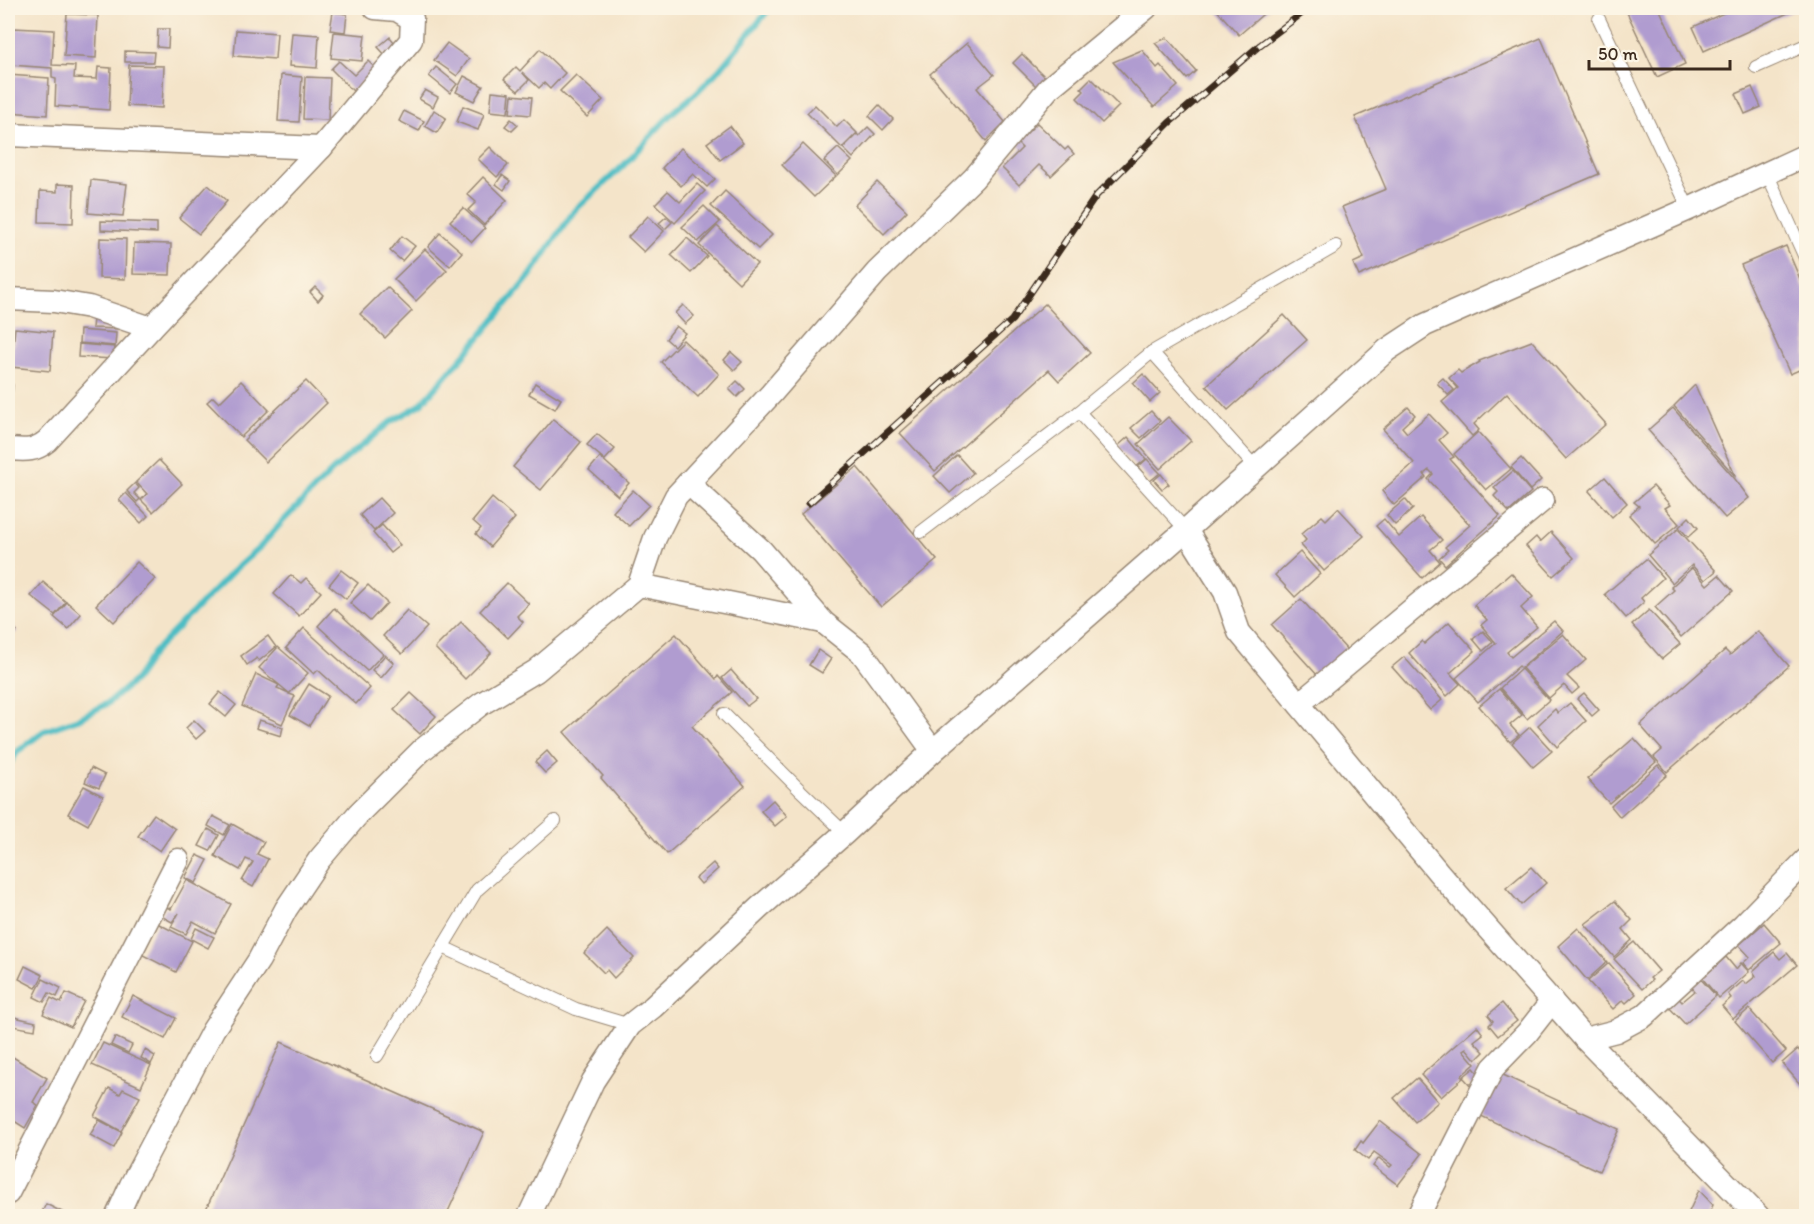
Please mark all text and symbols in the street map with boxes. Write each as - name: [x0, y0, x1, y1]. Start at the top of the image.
- scale bar: [1589, 33, 1730, 71]
- text: 50 m: [1598, 43, 1638, 65]

